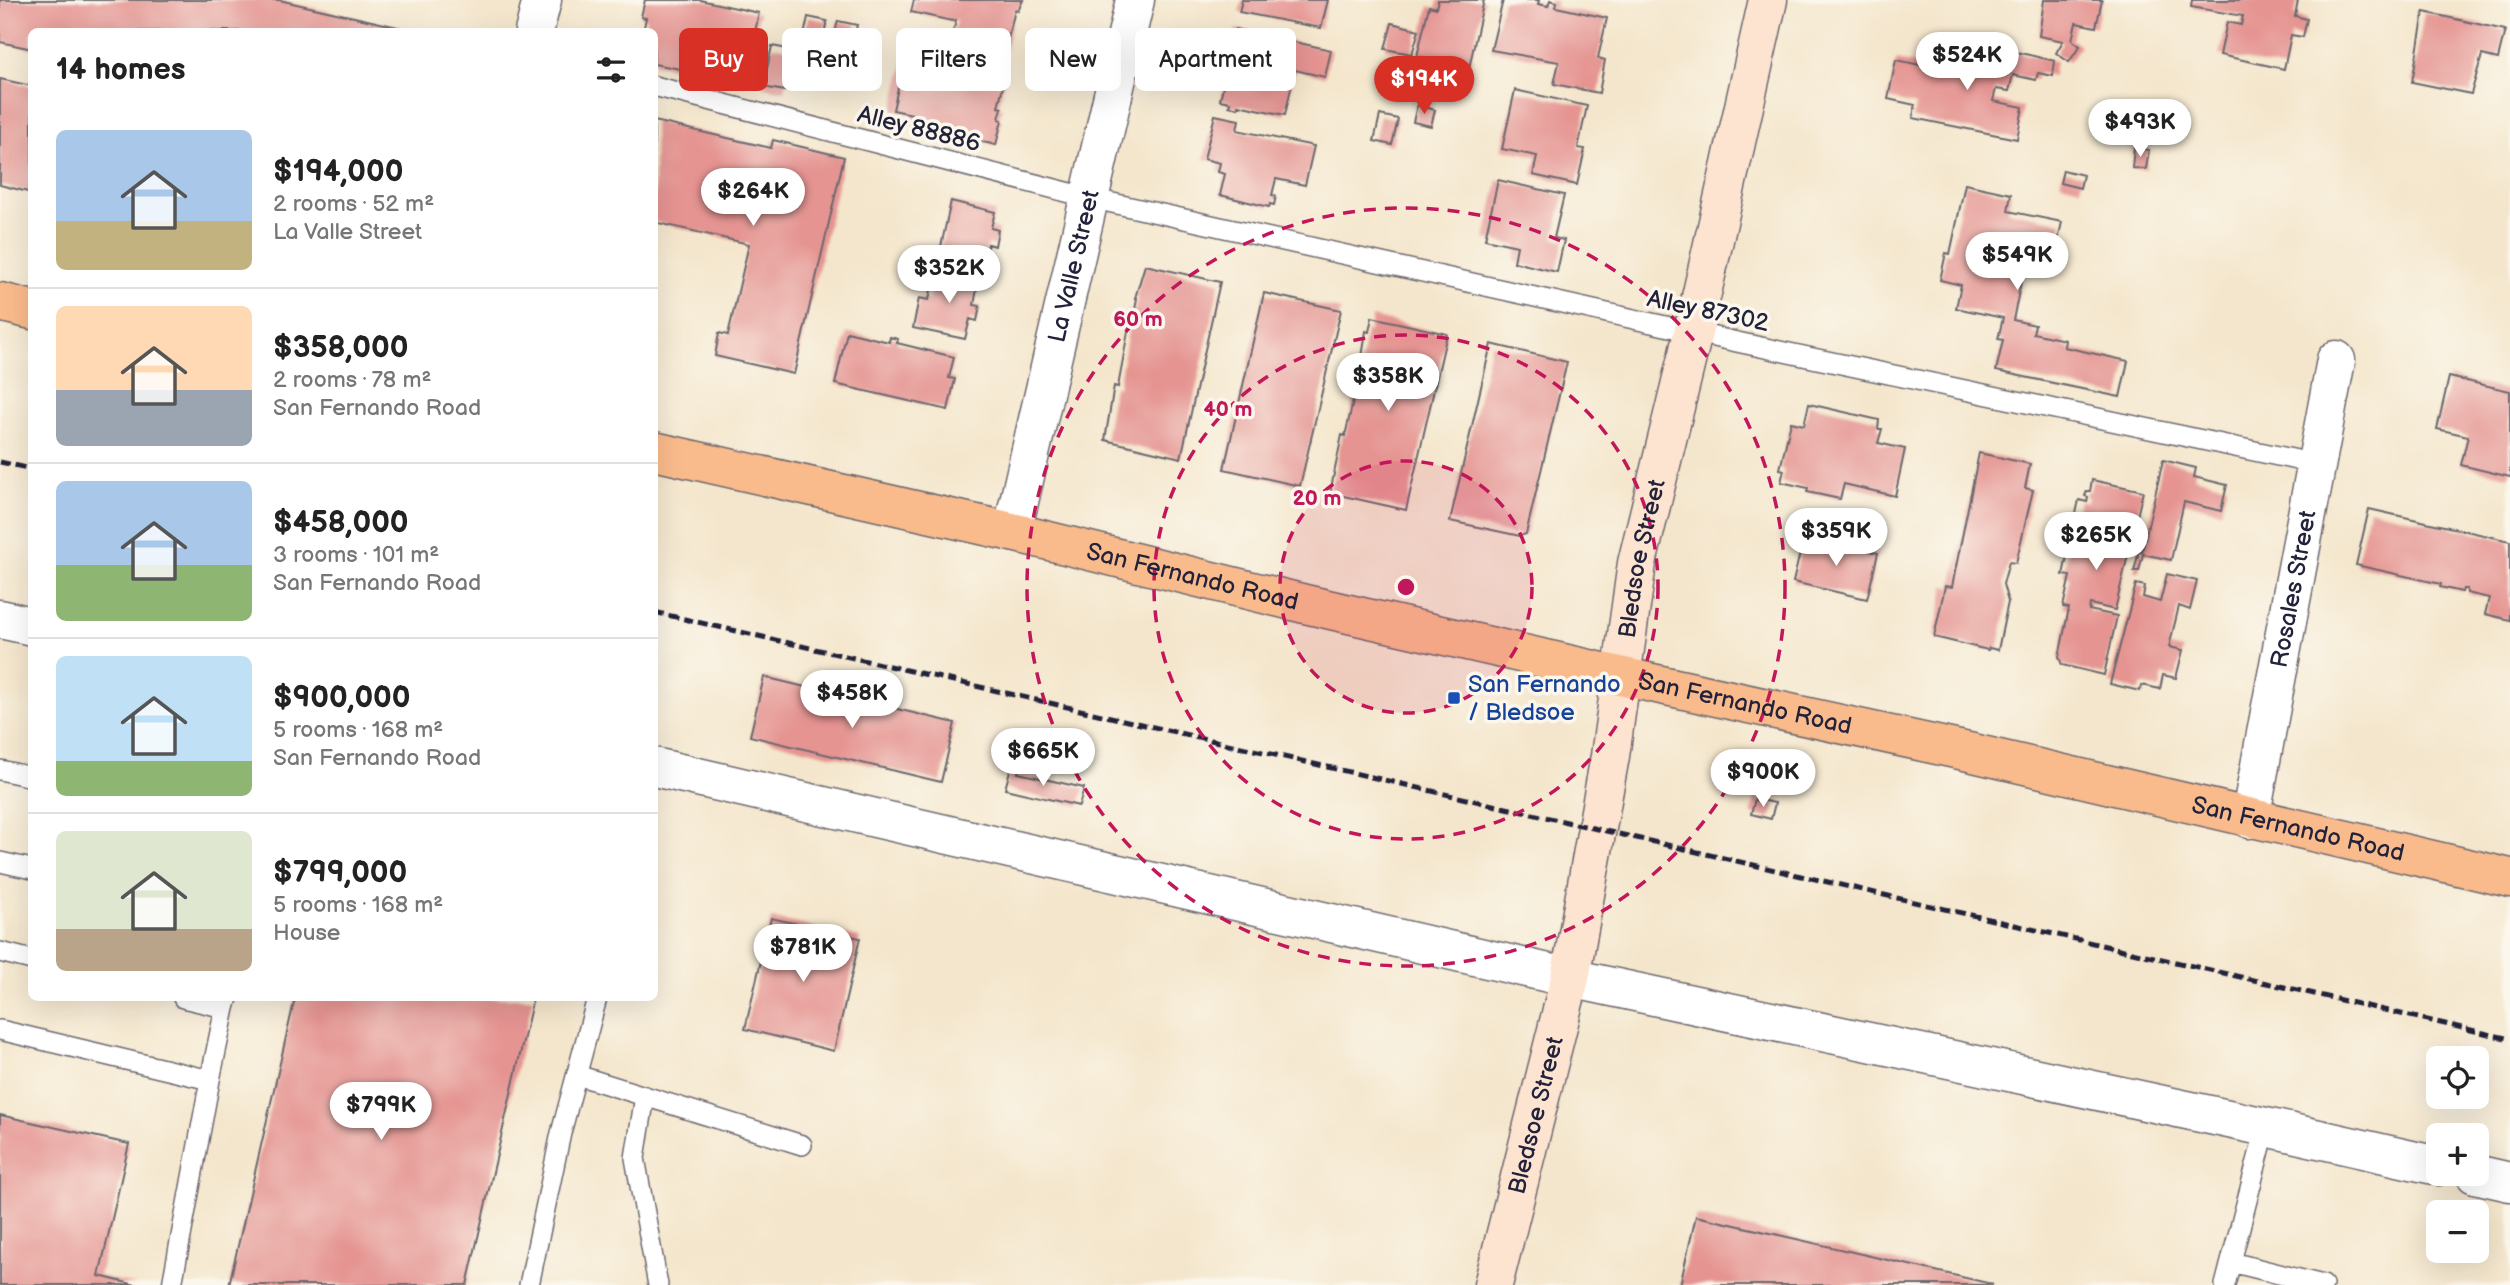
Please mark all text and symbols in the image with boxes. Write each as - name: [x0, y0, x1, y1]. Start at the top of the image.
- chip: Buy: [679, 28, 768, 91]
- chip: Rent: [782, 28, 882, 91]
- chip: Filters: [896, 28, 1011, 91]
- chip: New: [1025, 28, 1121, 91]
- chip: Apartment: [1135, 28, 1296, 91]
- pin: $524K: [1918, 32, 2016, 92]
- text: $524K: [1932, 41, 2002, 69]
- icon: filters: [592, 51, 630, 89]
- text: 14 homes: [56, 52, 185, 88]
- pin: $194K: [1375, 57, 1473, 116]
- text: $194K: [1390, 65, 1458, 93]
- street label: Alley 88886: [855, 100, 983, 158]
- pin: $493K: [2091, 100, 2189, 159]
- text: $493K: [2104, 108, 2176, 136]
- text: $194,000: [273, 154, 403, 190]
- icon: home: [112, 158, 196, 242]
- pin: $264K: [704, 168, 802, 228]
- text: $264K: [717, 177, 789, 205]
- street label: La Valle Street: [1042, 186, 1105, 345]
- text: 2 rooms · 52 m²: [273, 190, 434, 218]
- text: La Valle Street: [273, 218, 422, 246]
- pin: $549K: [1968, 232, 2066, 292]
- text: $549K: [1981, 241, 2053, 269]
- pin: $352K: [900, 246, 998, 305]
- text: $352K: [913, 254, 985, 282]
- street label: Alley 87302: [1644, 284, 1772, 338]
- text: 60 m: [1113, 307, 1163, 332]
- text: $358,000: [273, 330, 408, 366]
- icon: home: [112, 334, 196, 418]
- pin: $358K: [1339, 354, 1437, 413]
- text: $358K: [1352, 362, 1424, 390]
- text: 2 rooms · 78 m²: [273, 366, 431, 394]
- text: San Fernando Road: [273, 394, 481, 422]
- text: 40 m: [1203, 397, 1253, 422]
- street label: Bledsoe Street: [1612, 476, 1672, 640]
- text: 20 m: [1293, 486, 1341, 511]
- text: $458,000: [273, 505, 409, 541]
- street label: Rosales Street: [2264, 507, 2322, 670]
- pin: $359K: [1787, 508, 1885, 568]
- icon: home: [112, 509, 196, 593]
- pin: $265K: [2047, 512, 2145, 572]
- text: $359K: [1801, 517, 1871, 545]
- text: $265K: [2060, 521, 2132, 549]
- street label: San Fernando Road: [1084, 536, 1302, 616]
- text: 3 rooms · 101 m²: [273, 541, 439, 569]
- text: San Fernando Road: [273, 569, 481, 597]
- centre of rings: [1394, 575, 1418, 599]
- street label: San Fernando Road: [1636, 666, 1854, 741]
- pin: $458K: [803, 670, 901, 730]
- place label: San Fernando / Bledsoe: [1468, 670, 1621, 727]
- text: $458K: [816, 679, 888, 707]
- text: $900,000: [273, 680, 410, 716]
- icon: home: [112, 684, 196, 768]
- marker: San Fernando / Bledsoe: [1446, 690, 1462, 706]
- text: 5 rooms · 168 m²: [273, 716, 443, 744]
- pin: $665K: [994, 728, 1092, 788]
- text: $665K: [1007, 737, 1079, 765]
- text: San Fernando Road: [273, 744, 481, 772]
- pin: $900K: [1714, 750, 1812, 809]
- text: $900K: [1727, 758, 1799, 786]
- street label: San Fernando Road: [2189, 790, 2407, 867]
- text: $799,000: [273, 855, 407, 891]
- icon: home: [112, 859, 196, 943]
- text: 5 rooms · 168 m²: [273, 891, 443, 919]
- text: House: [273, 919, 340, 947]
- pin: $781K: [754, 925, 852, 984]
- text: $781K: [770, 933, 837, 961]
- street label: Bledsoe Street: [1502, 1033, 1569, 1197]
- map controls: [2426, 1046, 2489, 1263]
- button: locate: [2426, 1046, 2489, 1109]
- pin: $799K: [332, 1082, 430, 1142]
- text: $799K: [346, 1091, 416, 1119]
- button: +: [2426, 1123, 2489, 1186]
- button: −: [2426, 1200, 2489, 1263]

